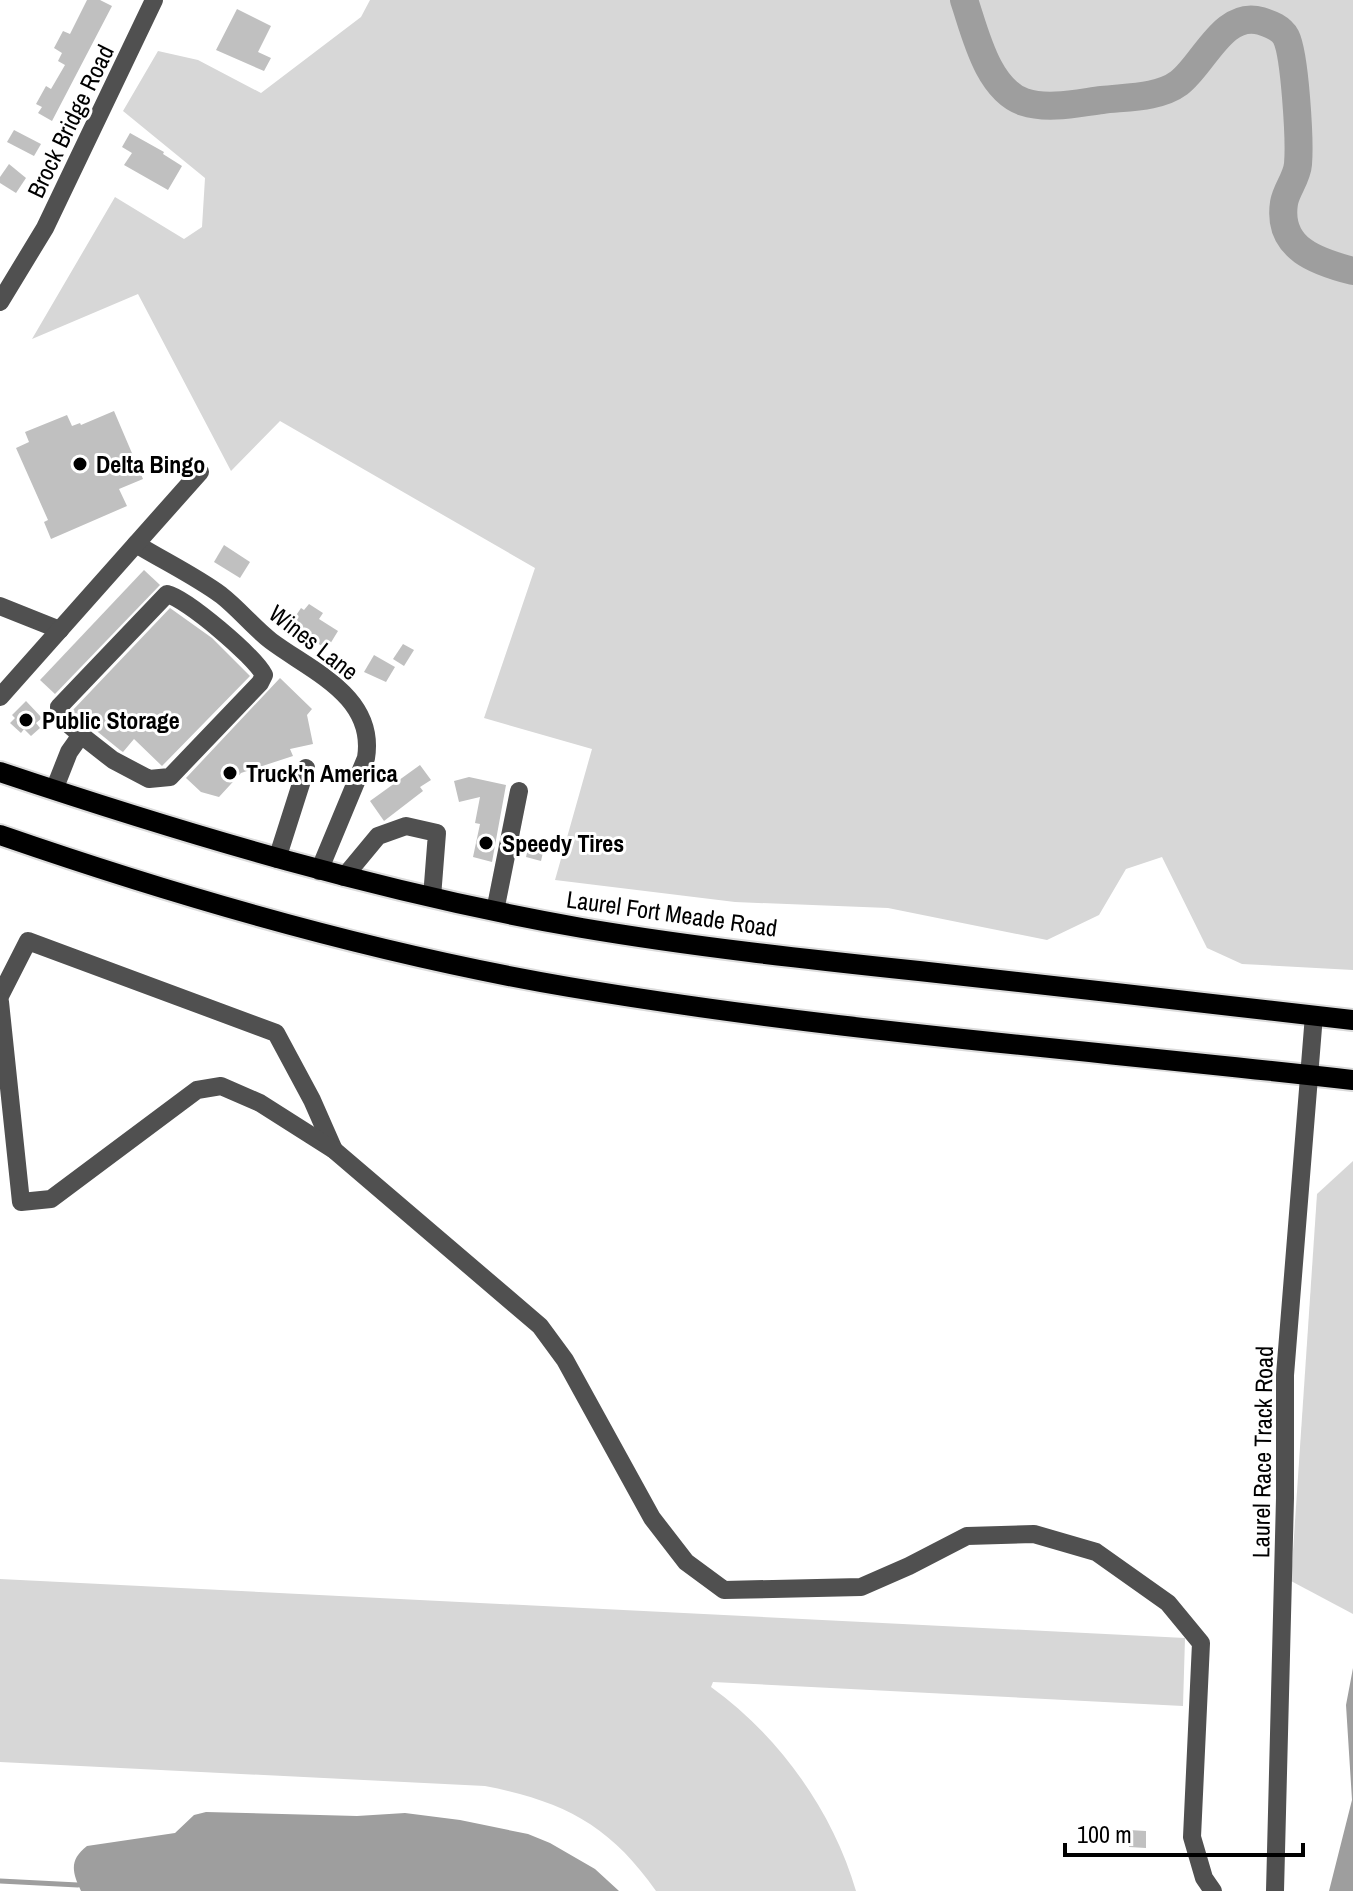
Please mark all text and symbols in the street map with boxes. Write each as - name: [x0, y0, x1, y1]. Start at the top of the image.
- street label: Brock Bridge Road: [19, 39, 121, 203]
- place label: Delta Bingo: [96, 448, 205, 480]
- marker: Delta Bingo: [71, 455, 89, 473]
- street label: Wines Lane: [263, 597, 365, 687]
- place label: Public Storage: [42, 704, 180, 736]
- marker: Public Storage: [17, 711, 35, 729]
- place label: Truck'n America: [246, 757, 398, 789]
- marker: Truck'n America: [221, 764, 239, 782]
- place label: Speedy Tires: [502, 827, 624, 859]
- marker: Speedy Tires: [477, 834, 495, 852]
- street label: Laurel Fort Meade Road: [565, 882, 779, 944]
- street label: Laurel Race Track Road: [1244, 1346, 1280, 1558]
- scale bar: [1065, 1807, 1303, 1857]
- text: 100 m: [1077, 1818, 1132, 1850]

